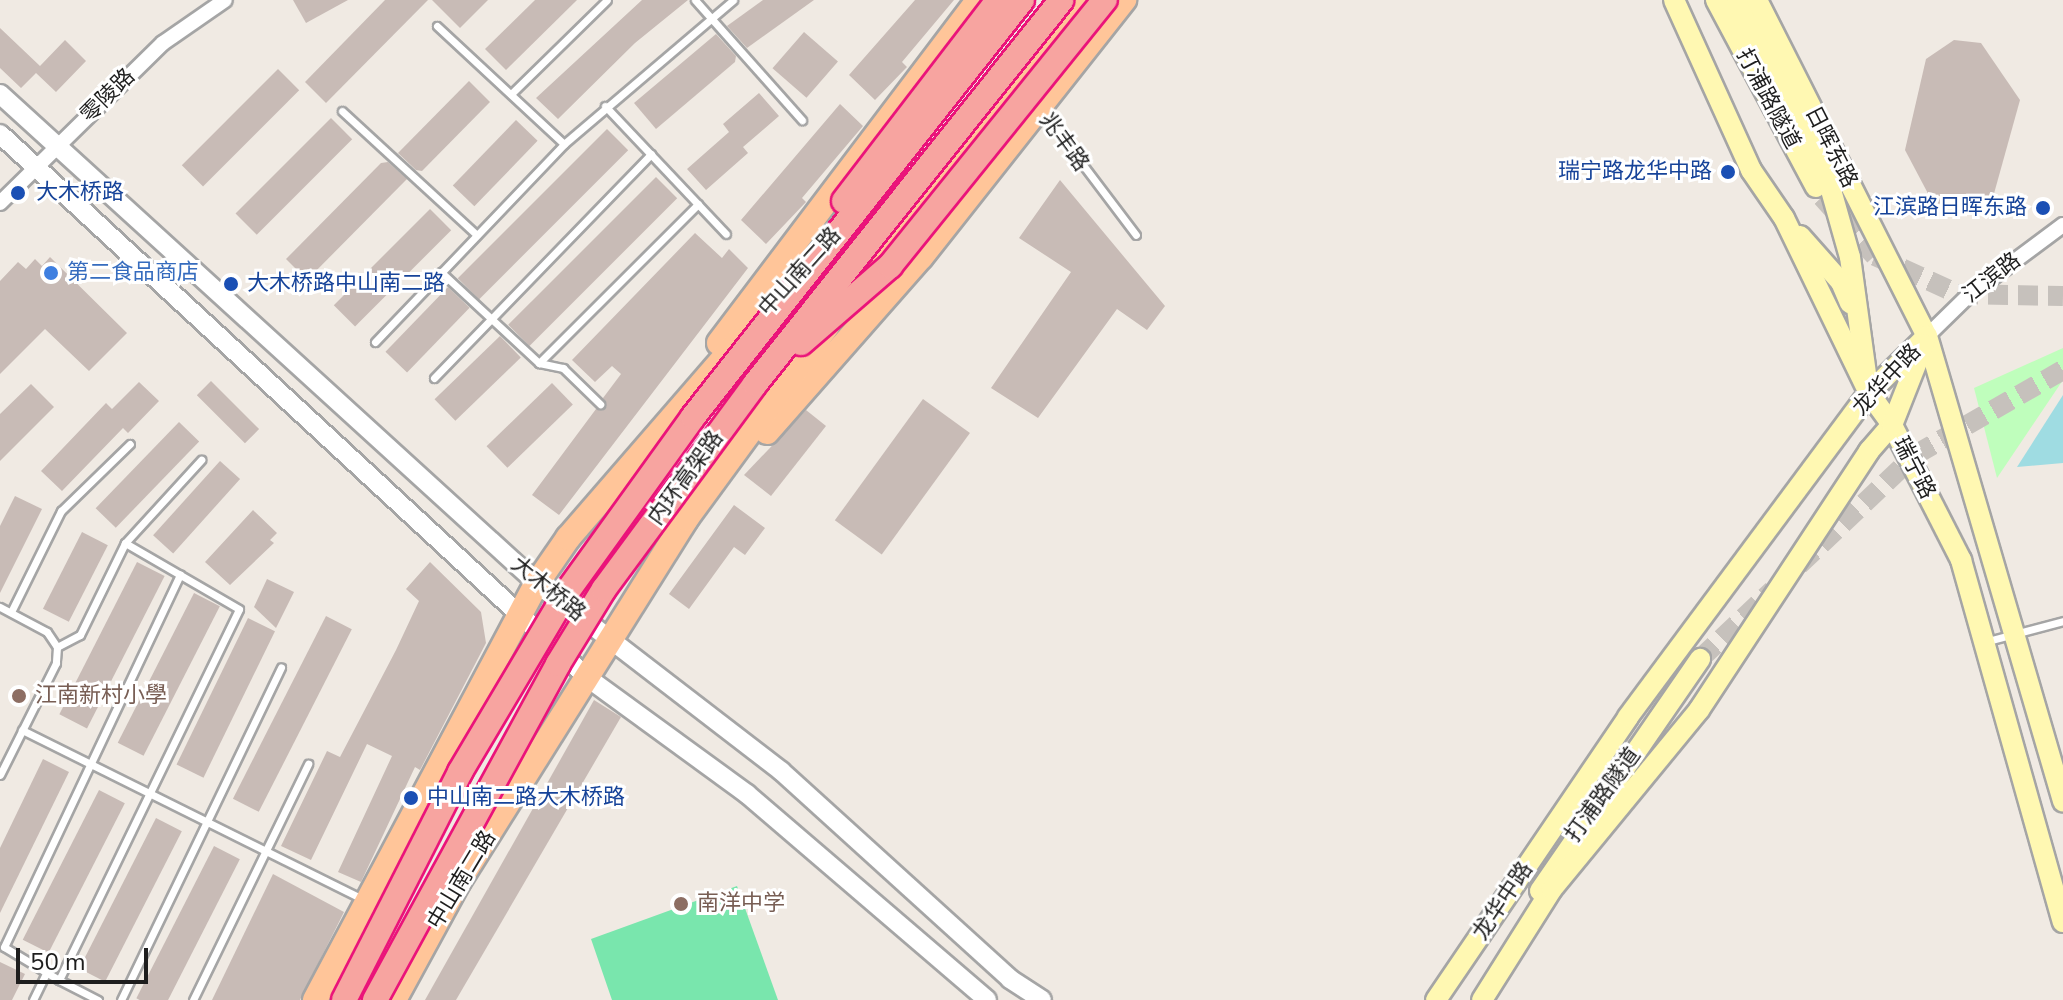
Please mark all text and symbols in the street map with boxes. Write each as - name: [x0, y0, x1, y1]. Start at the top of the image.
- street label: 打浦路隧道: [1731, 44, 1805, 154]
- street label: 零陵路: [75, 63, 141, 129]
- street label: 日晖东路: [1799, 102, 1863, 192]
- street label: 兆丰路: [1034, 108, 1094, 176]
- place label: 瑞宁路龙华中路: [1558, 159, 1712, 185]
- marker: 瑞宁路龙华中路: [1719, 163, 1737, 181]
- place label: 大木桥路: [36, 180, 124, 206]
- marker: 大木桥路: [7, 182, 29, 204]
- place label: 江滨路日晖东路: [1873, 195, 2027, 221]
- marker: 江滨路日晖东路: [2034, 199, 2052, 217]
- street label: 中山南二路: [753, 222, 847, 322]
- street label: 江滨路: [1958, 247, 2026, 309]
- place label: 第二食品商店: [67, 260, 199, 286]
- marker: 第二食品商店: [42, 264, 60, 282]
- place label: 大木桥路中山南二路: [247, 271, 445, 297]
- marker: 大木桥路中山南二路: [222, 275, 240, 293]
- street label: 龙华中路: [1847, 339, 1927, 421]
- street label: 内环高架路: [643, 426, 729, 530]
- street label: 瑞宁路: [1887, 433, 1941, 503]
- street label: 大木桥路: [505, 551, 591, 627]
- place label: 江南新村小學: [35, 683, 167, 709]
- marker: 江南新村小學: [10, 687, 28, 705]
- street label: 打浦路隧道: [1560, 743, 1646, 847]
- place label: 中山南二路大木桥路: [427, 785, 625, 811]
- marker: 中山南二路大木桥路: [402, 789, 420, 807]
- street label: 中山南二路: [422, 826, 502, 934]
- street label: 龙华中路: [1467, 857, 1539, 945]
- place label: 南洋中学: [697, 891, 785, 917]
- marker: 南洋中学: [672, 895, 690, 913]
- scale bar: [20, 932, 152, 982]
- text: 50 m: [30, 946, 86, 978]

